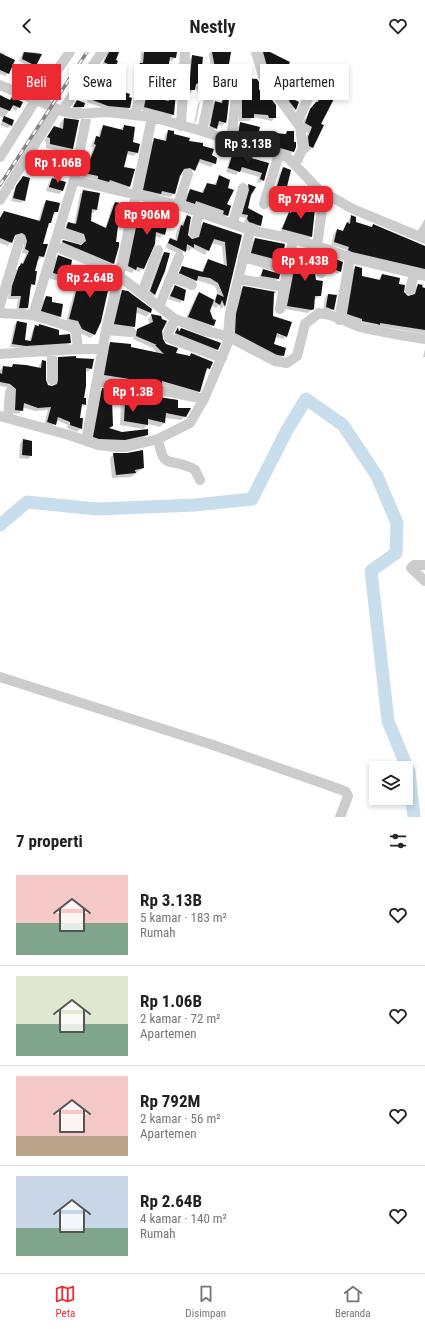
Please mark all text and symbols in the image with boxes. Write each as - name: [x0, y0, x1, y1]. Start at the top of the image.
- icon: back: [16, 15, 38, 37]
- icon: heart: [387, 15, 409, 37]
- text: Nestly: [190, 16, 235, 37]
- chip: Beli: [12, 64, 61, 100]
- chip: Sewa: [69, 64, 126, 100]
- chip: Filter: [134, 64, 190, 100]
- chip: Baru: [198, 64, 252, 100]
- chip: Apartemen: [260, 64, 349, 100]
- pin: Rp 3.13B: [207, 131, 289, 165]
- text: Rp 3.13B: [224, 136, 272, 151]
- pin: Rp 1.06B: [17, 150, 99, 184]
- text: Rp 1.06B: [34, 155, 82, 170]
- pin: Rp 792M: [264, 186, 338, 220]
- text: Rp 792M: [278, 191, 324, 206]
- pin: Rp 906M: [110, 202, 184, 236]
- text: Rp 906M: [124, 207, 170, 222]
- pin: Rp 1.43B: [264, 248, 346, 282]
- text: Rp 1.43B: [281, 253, 329, 268]
- pin: Rp 2.64B: [49, 265, 131, 299]
- text: Rp 2.64B: [66, 270, 114, 285]
- pin: Rp 1.3B: [96, 379, 170, 413]
- text: Rp 1.3B: [113, 384, 153, 399]
- map controls: [369, 761, 413, 805]
- button: layers: [369, 761, 413, 805]
- icon: filters: [387, 830, 409, 852]
- text: 7 properti: [16, 831, 83, 851]
- text: Rp 3.13B: [140, 890, 202, 910]
- icon: home: [48, 891, 96, 939]
- icon: heart: [387, 904, 409, 926]
- text: 5 kamar · 183 m²: [140, 910, 227, 925]
- text: Rumah: [140, 925, 175, 940]
- text: Rp 1.06B: [140, 991, 202, 1011]
- icon: home: [48, 992, 96, 1040]
- icon: heart: [387, 1005, 409, 1027]
- text: 2 kamar · 72 m²: [140, 1011, 221, 1026]
- text: Apartemen: [140, 1026, 197, 1041]
- text: Rp 792M: [140, 1091, 200, 1111]
- icon: home: [48, 1092, 96, 1140]
- icon: heart: [387, 1105, 409, 1127]
- text: 2 kamar · 56 m²: [140, 1111, 221, 1126]
- text: Apartemen: [140, 1126, 197, 1141]
- text: Rp 2.64B: [140, 1191, 202, 1211]
- icon: home: [48, 1192, 96, 1240]
- icon: heart: [387, 1205, 409, 1227]
- text: 4 kamar · 140 m²: [140, 1211, 227, 1226]
- text: Rumah: [140, 1226, 175, 1241]
- tab: Peta: [54, 1283, 76, 1320]
- tab: Disimpan: [185, 1283, 226, 1320]
- tab: Beranda: [335, 1283, 371, 1320]

